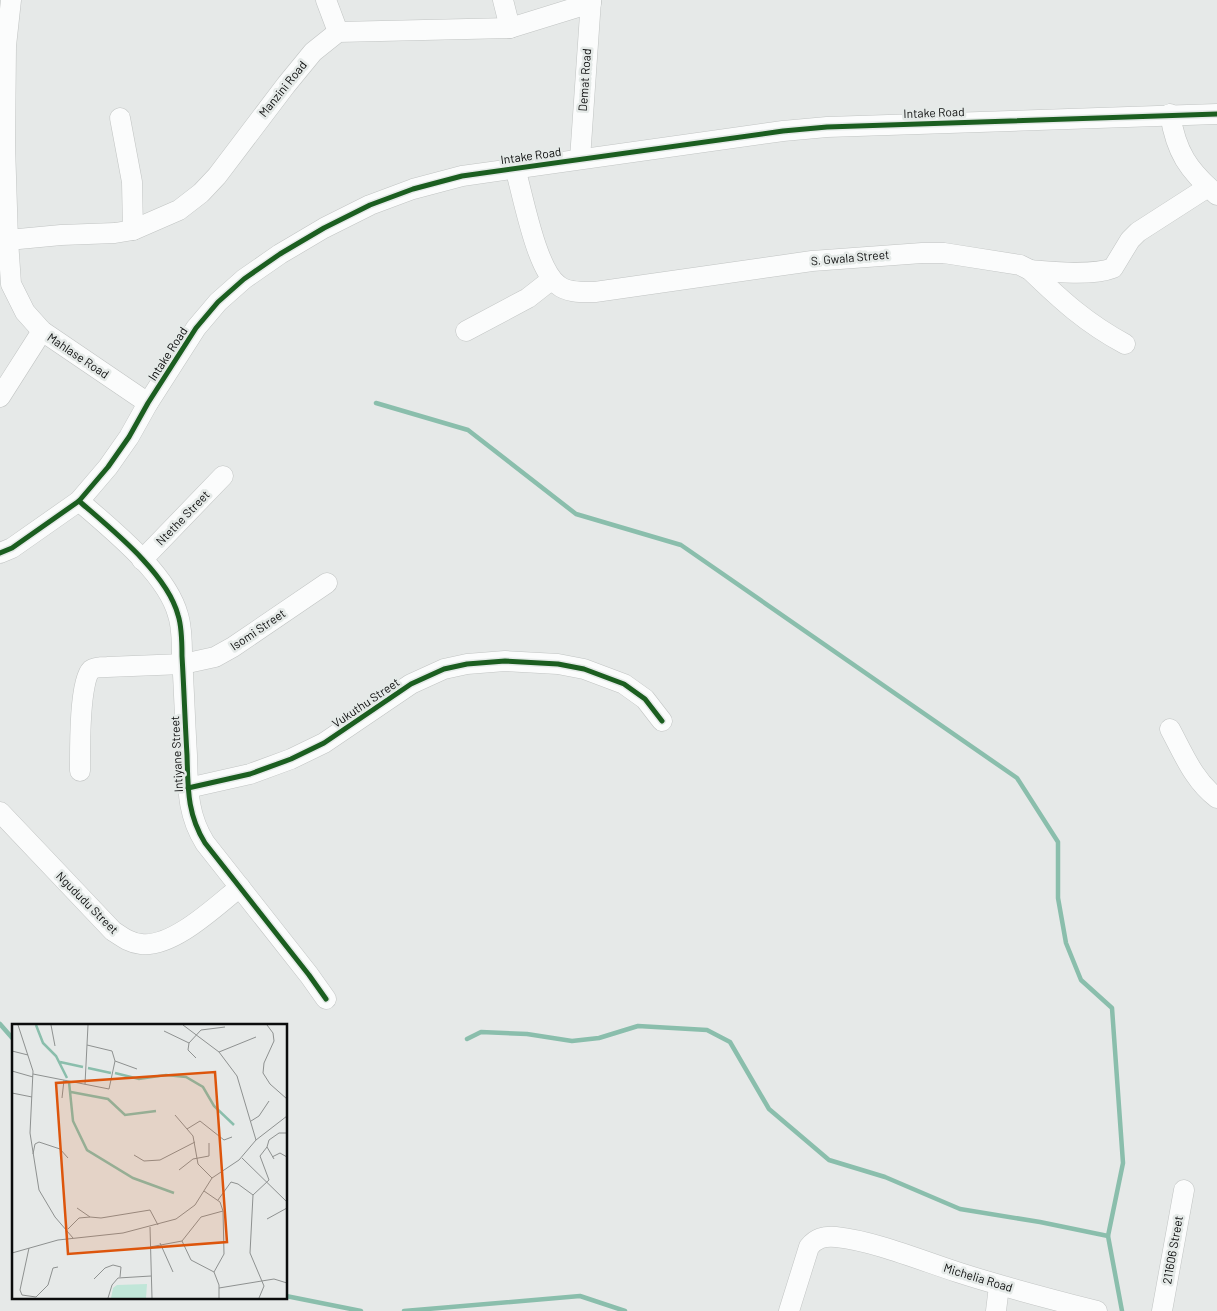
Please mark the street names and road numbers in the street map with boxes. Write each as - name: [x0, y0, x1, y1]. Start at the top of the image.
- street label: Demat Road: [575, 48, 593, 112]
- street label: Manzini Road: [255, 58, 309, 119]
- street label: Intake Road: [903, 104, 965, 120]
- street label: Intake Road: [500, 144, 562, 166]
- street label: S. Gwala Street: [810, 247, 890, 267]
- street label: Intake Road: [145, 324, 190, 383]
- street label: Mahlase Road: [45, 329, 112, 381]
- street label: Ntethe Street: [153, 487, 212, 548]
- street label: Isomi Street: [227, 606, 288, 653]
- street label: Vukuthu Street: [329, 674, 402, 730]
- street label: Intiyane Street: [167, 715, 185, 793]
- street label: Ngududu Street: [54, 868, 122, 936]
- street label: 211606 Street: [1159, 1215, 1185, 1285]
- street label: Michelia Road: [942, 1260, 1015, 1294]

